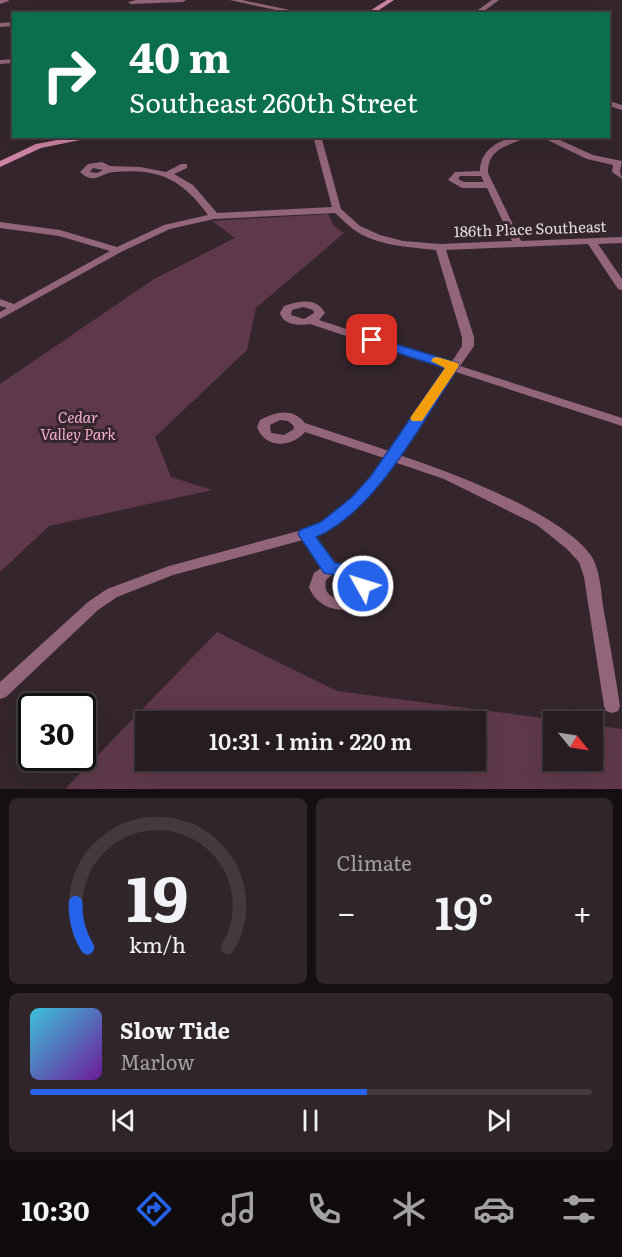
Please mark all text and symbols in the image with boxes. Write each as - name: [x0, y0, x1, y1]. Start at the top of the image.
- text: 40 m: [129, 24, 230, 86]
- icon: right: [30, 36, 108, 114]
- text: Southeast 260th Street: [129, 81, 418, 121]
- street label: 186th Place Southeast: [453, 214, 607, 242]
- pin: [346, 314, 397, 365]
- icon: arrive: [355, 323, 388, 356]
- park label: Cedar Valley Park: [40, 405, 117, 445]
- position arrow: [331, 554, 395, 618]
- speed limit sign: 30: [18, 693, 96, 771]
- north arrow: [543, 711, 603, 771]
- map controls: [543, 711, 603, 771]
- text: 10:31 · 1 min · 220 m: [209, 724, 412, 757]
- text: Climate: [337, 847, 412, 877]
- text: 19: [127, 849, 189, 941]
- text: 19°: [435, 877, 494, 944]
- text: −: [337, 886, 356, 935]
- text: +: [573, 886, 592, 935]
- text: km/h: [129, 928, 186, 960]
- text: Slow Tide: [120, 1013, 230, 1046]
- text: Marlow: [120, 1046, 195, 1076]
- icon: previous: [107, 1104, 140, 1137]
- icon: pause: [294, 1104, 327, 1137]
- icon: next: [482, 1104, 515, 1137]
- icon: directions: [133, 1188, 175, 1230]
- icon: music: [218, 1188, 260, 1230]
- icon: phone: [303, 1188, 345, 1230]
- icon: climate: [388, 1188, 430, 1230]
- icon: car: [473, 1188, 515, 1230]
- icon: filters: [558, 1188, 600, 1230]
- text: 10:30: [22, 1189, 90, 1229]

